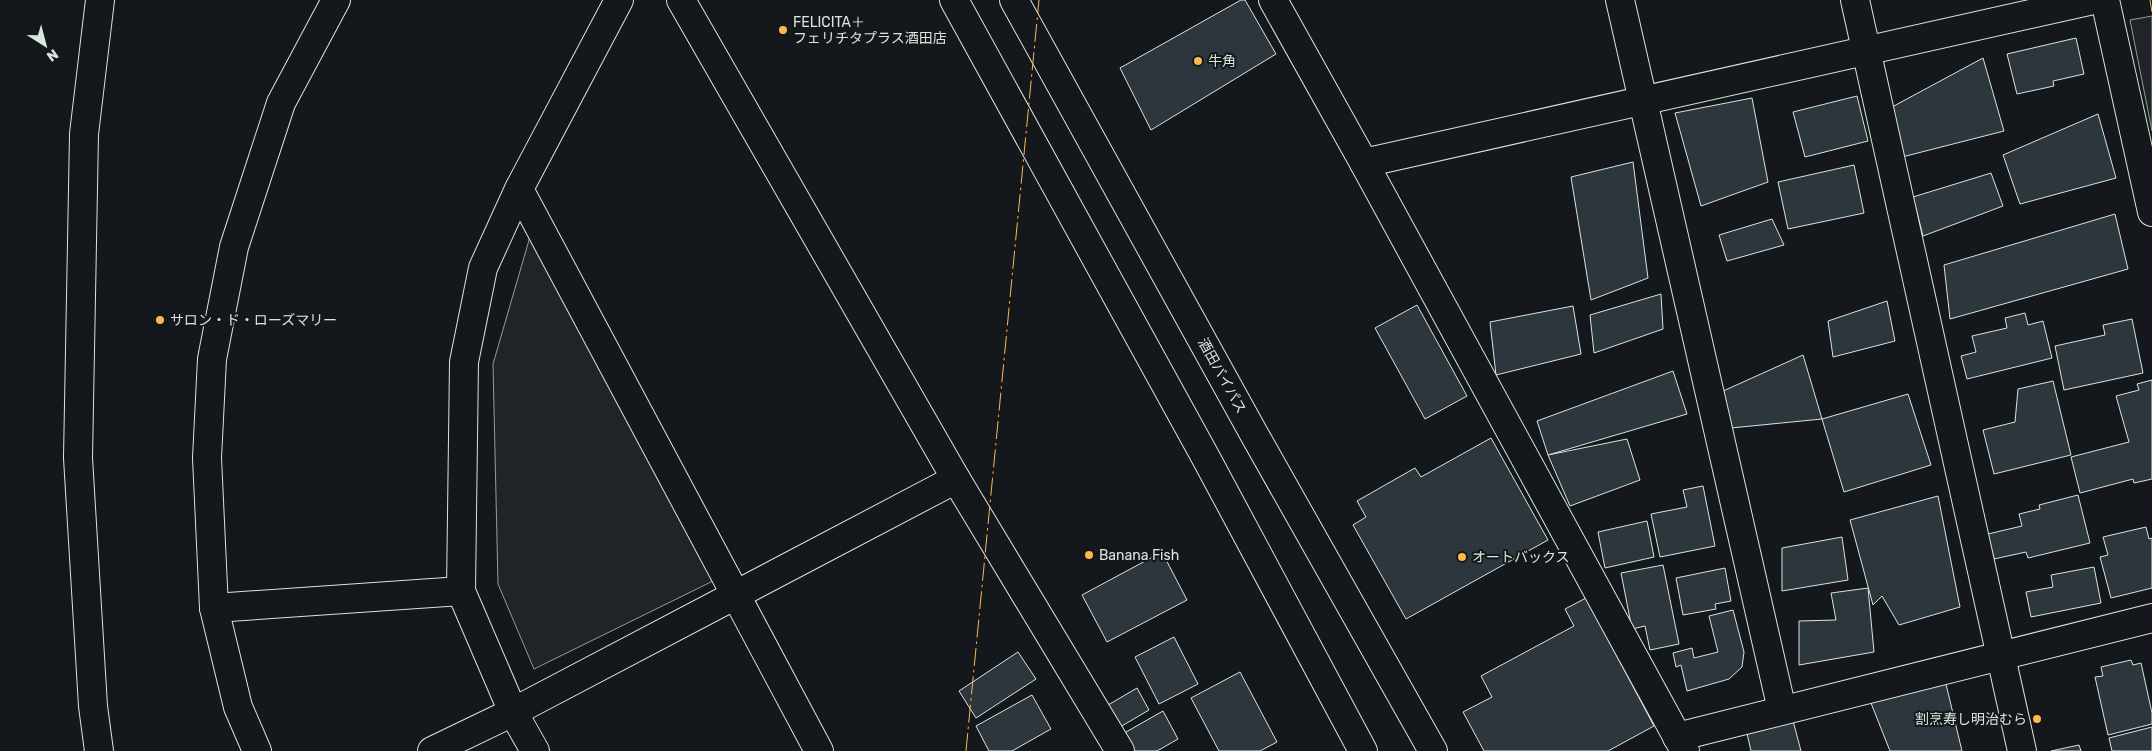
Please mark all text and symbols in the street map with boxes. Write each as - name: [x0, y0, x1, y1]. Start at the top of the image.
- place label: FELICITA＋ フェリチタプラス酒田店: [793, 14, 947, 47]
- north arrow: [20, 20, 70, 70]
- marker: FELICITA＋ フェリチタプラス酒田店: [777, 24, 789, 36]
- text: N: [43, 45, 61, 65]
- place label: 牛角: [1208, 53, 1236, 70]
- marker: 牛角: [1192, 55, 1204, 67]
- place label: サロン・ド・ローズマリー: [170, 312, 337, 329]
- marker: サロン・ド・ローズマリー: [154, 314, 166, 326]
- street label: 酒田バイパス: [1194, 335, 1250, 417]
- place label: Banana Fish: [1099, 547, 1179, 564]
- marker: Banana Fish: [1083, 549, 1095, 561]
- place label: オートバックス: [1472, 549, 1570, 566]
- marker: オートバックス: [1456, 551, 1468, 563]
- place label: 割烹寿し明治むら: [1915, 711, 2027, 728]
- marker: 割烹寿し明治むら: [2031, 713, 2043, 725]

